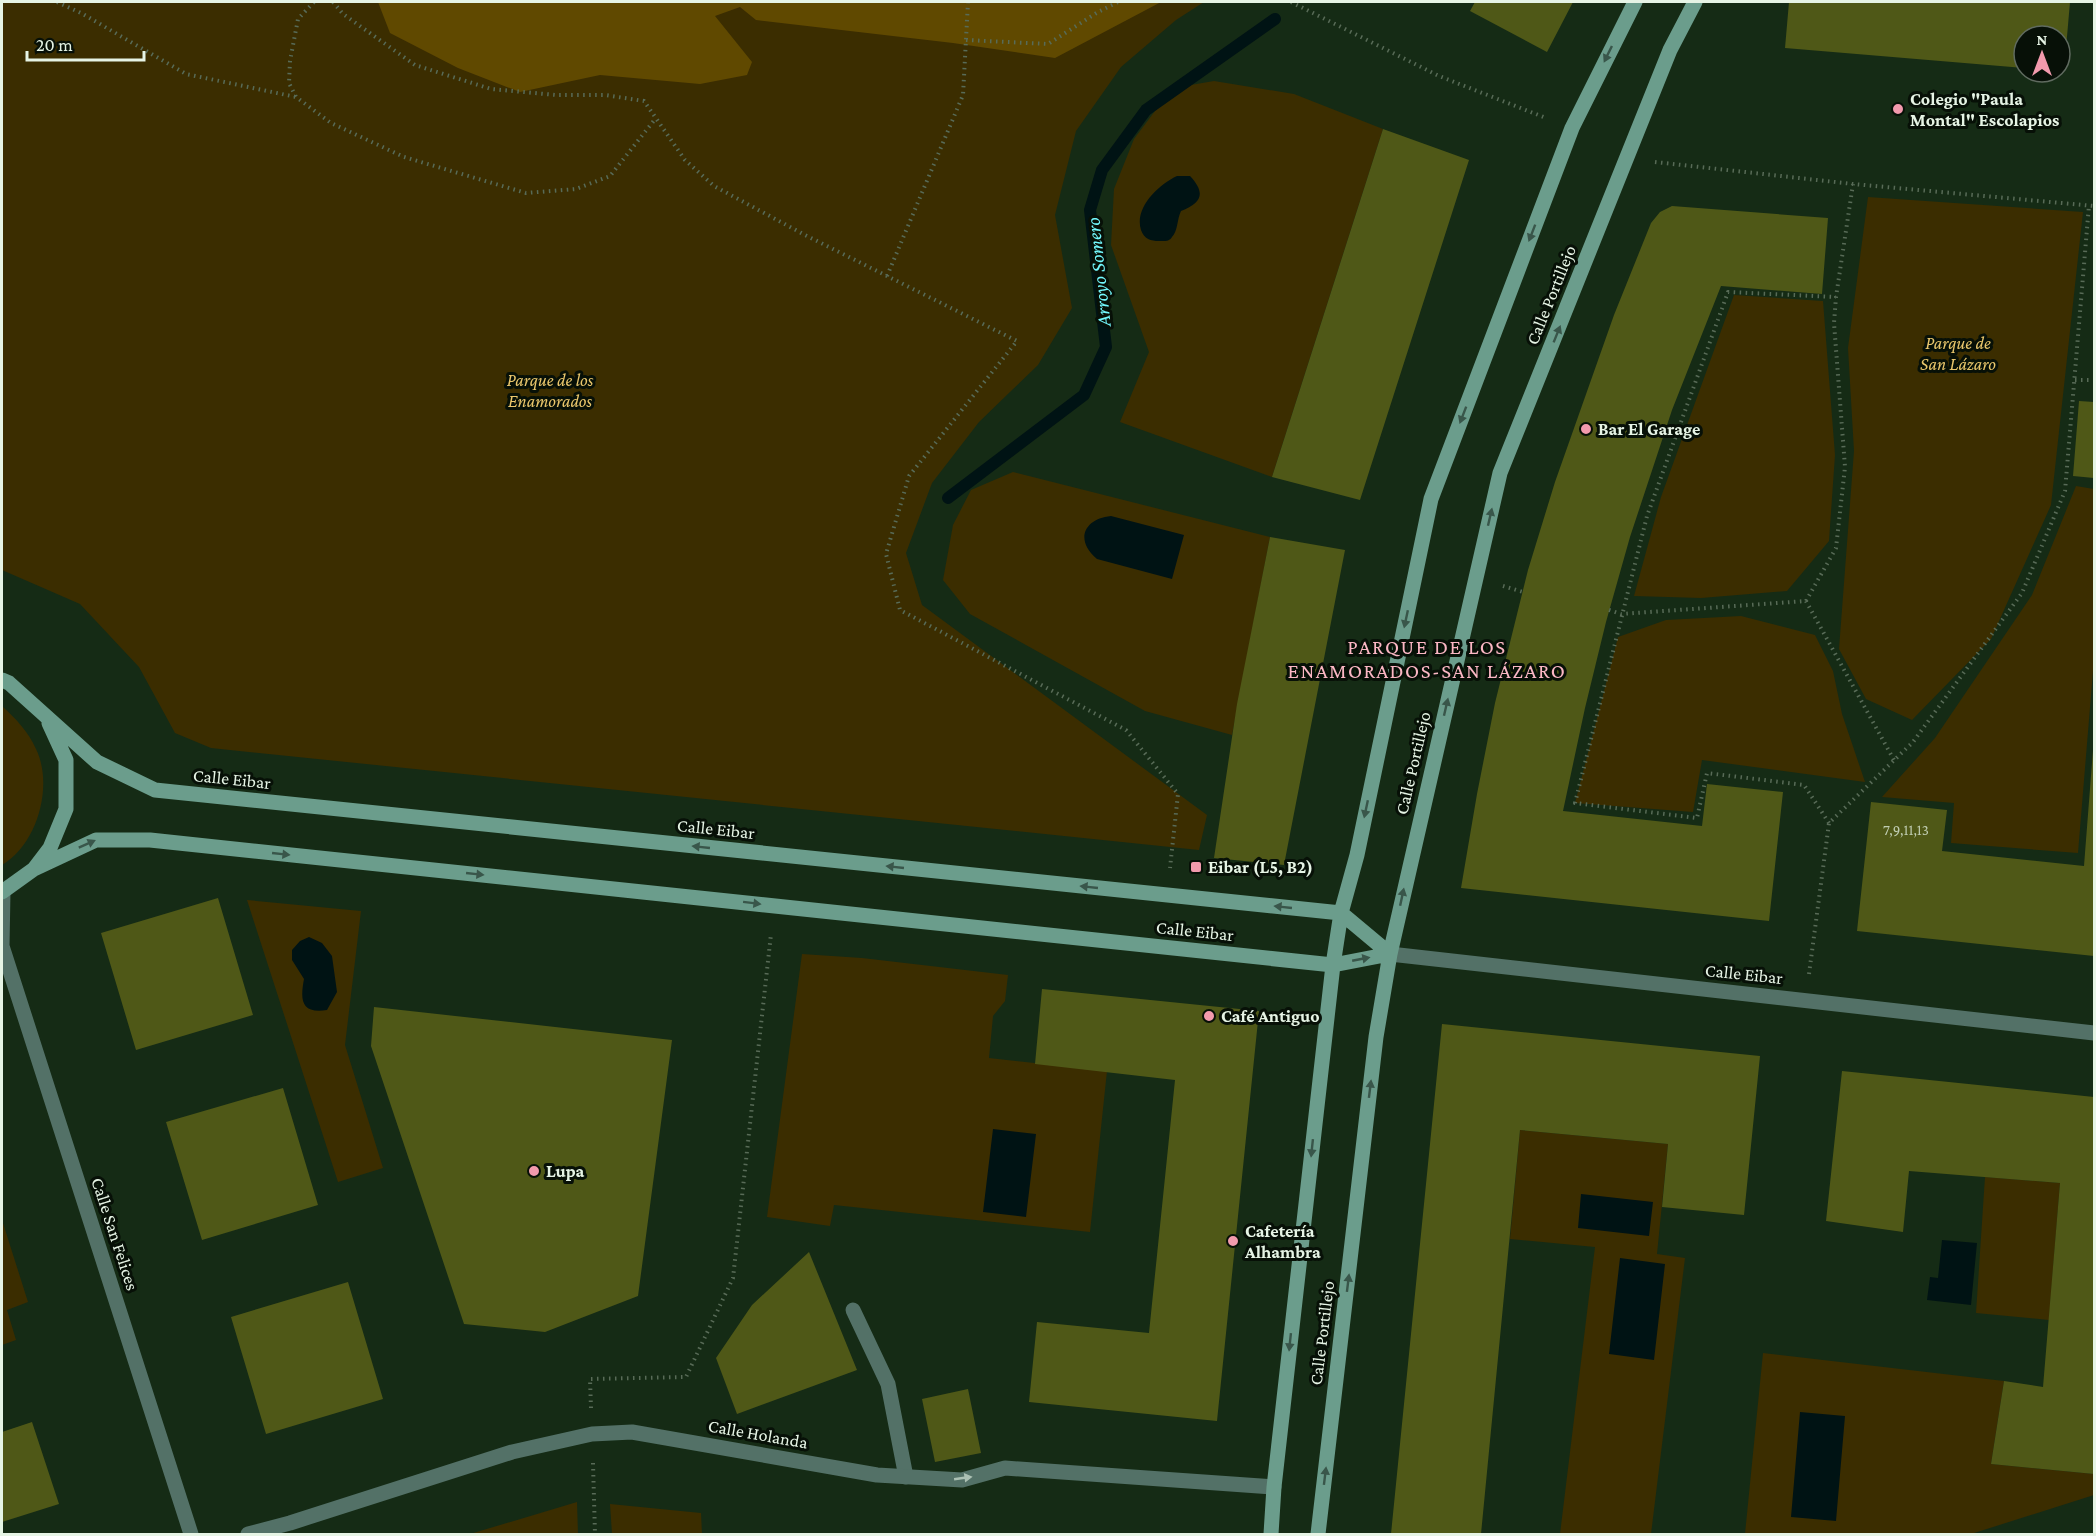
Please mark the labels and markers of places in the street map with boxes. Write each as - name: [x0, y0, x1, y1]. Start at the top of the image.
- place label: Colegio "Paula Montal" Escolapios: [1910, 89, 2059, 130]
- marker: Colegio "Paula Montal" Escolapios: [1891, 102, 1905, 116]
- place label: Bar El Garage: [1598, 419, 1700, 439]
- marker: Bar El Garage: [1579, 422, 1593, 436]
- place label: Eibar (L5, B2): [1208, 857, 1313, 878]
- marker: Eibar (L5, B2): [1189, 860, 1203, 874]
- place label: Café Antiguo: [1221, 1006, 1320, 1026]
- marker: Café Antiguo: [1202, 1009, 1216, 1023]
- place label: Lupa: [546, 1161, 585, 1181]
- marker: Lupa: [527, 1164, 541, 1178]
- place label: Cafetería Alhambra: [1244, 1221, 1321, 1262]
- marker: Cafetería Alhambra: [1226, 1234, 1240, 1248]

